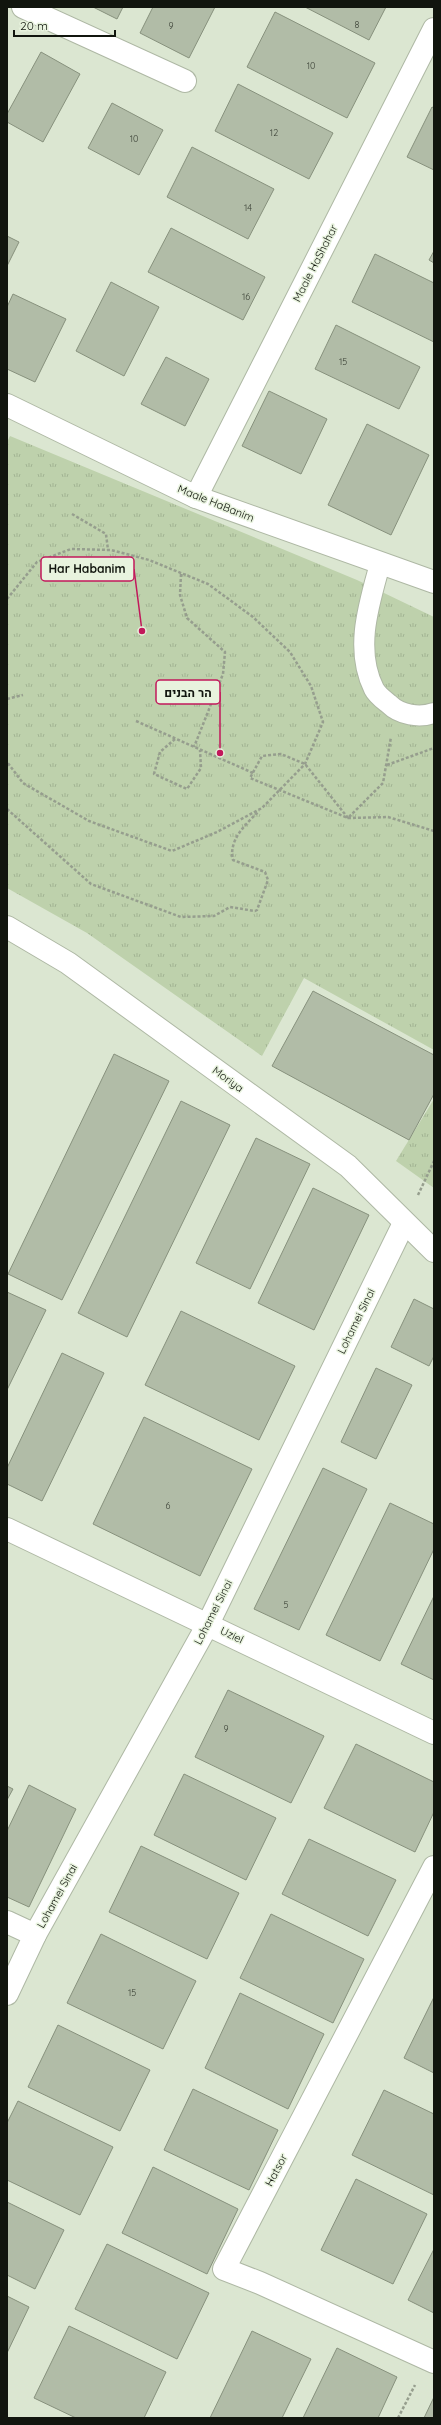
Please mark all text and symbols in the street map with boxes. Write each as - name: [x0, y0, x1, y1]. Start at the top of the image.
- scale bar: [14, 12, 115, 38]
- text: 20 m: [20, 18, 48, 33]
- house number: 8: [355, 19, 360, 30]
- house number: 9: [168, 20, 174, 31]
- house number: 10: [307, 60, 315, 71]
- house number: 12: [270, 127, 278, 138]
- house number: 10: [130, 133, 138, 144]
- house number: 14: [244, 202, 252, 213]
- street label: Maale HaShahar: [289, 221, 341, 304]
- house number: 16: [242, 291, 250, 302]
- house number: 15: [339, 356, 347, 367]
- street label: Maale HaBanim: [176, 481, 256, 525]
- callout: Har Habanim: [41, 557, 134, 581]
- text: Har Habanim: [48, 561, 126, 576]
- callout: הר הבנים: [156, 680, 220, 704]
- text: הר הבנים: [164, 685, 212, 700]
- street label: Moriya: [210, 1063, 246, 1095]
- street label: Lohamei Sinai: [334, 1286, 378, 1356]
- house number: 6: [166, 1500, 171, 1511]
- street label: Lohamei Sinai: [191, 1577, 235, 1647]
- house number: 5: [284, 1599, 289, 1610]
- street label: Uziel: [218, 1623, 246, 1647]
- house number: 9: [223, 1723, 229, 1734]
- street label: Lohamei Sinai: [34, 1862, 80, 1930]
- house number: 15: [128, 1987, 136, 1998]
- street label: Hatsor: [262, 2151, 291, 2189]

